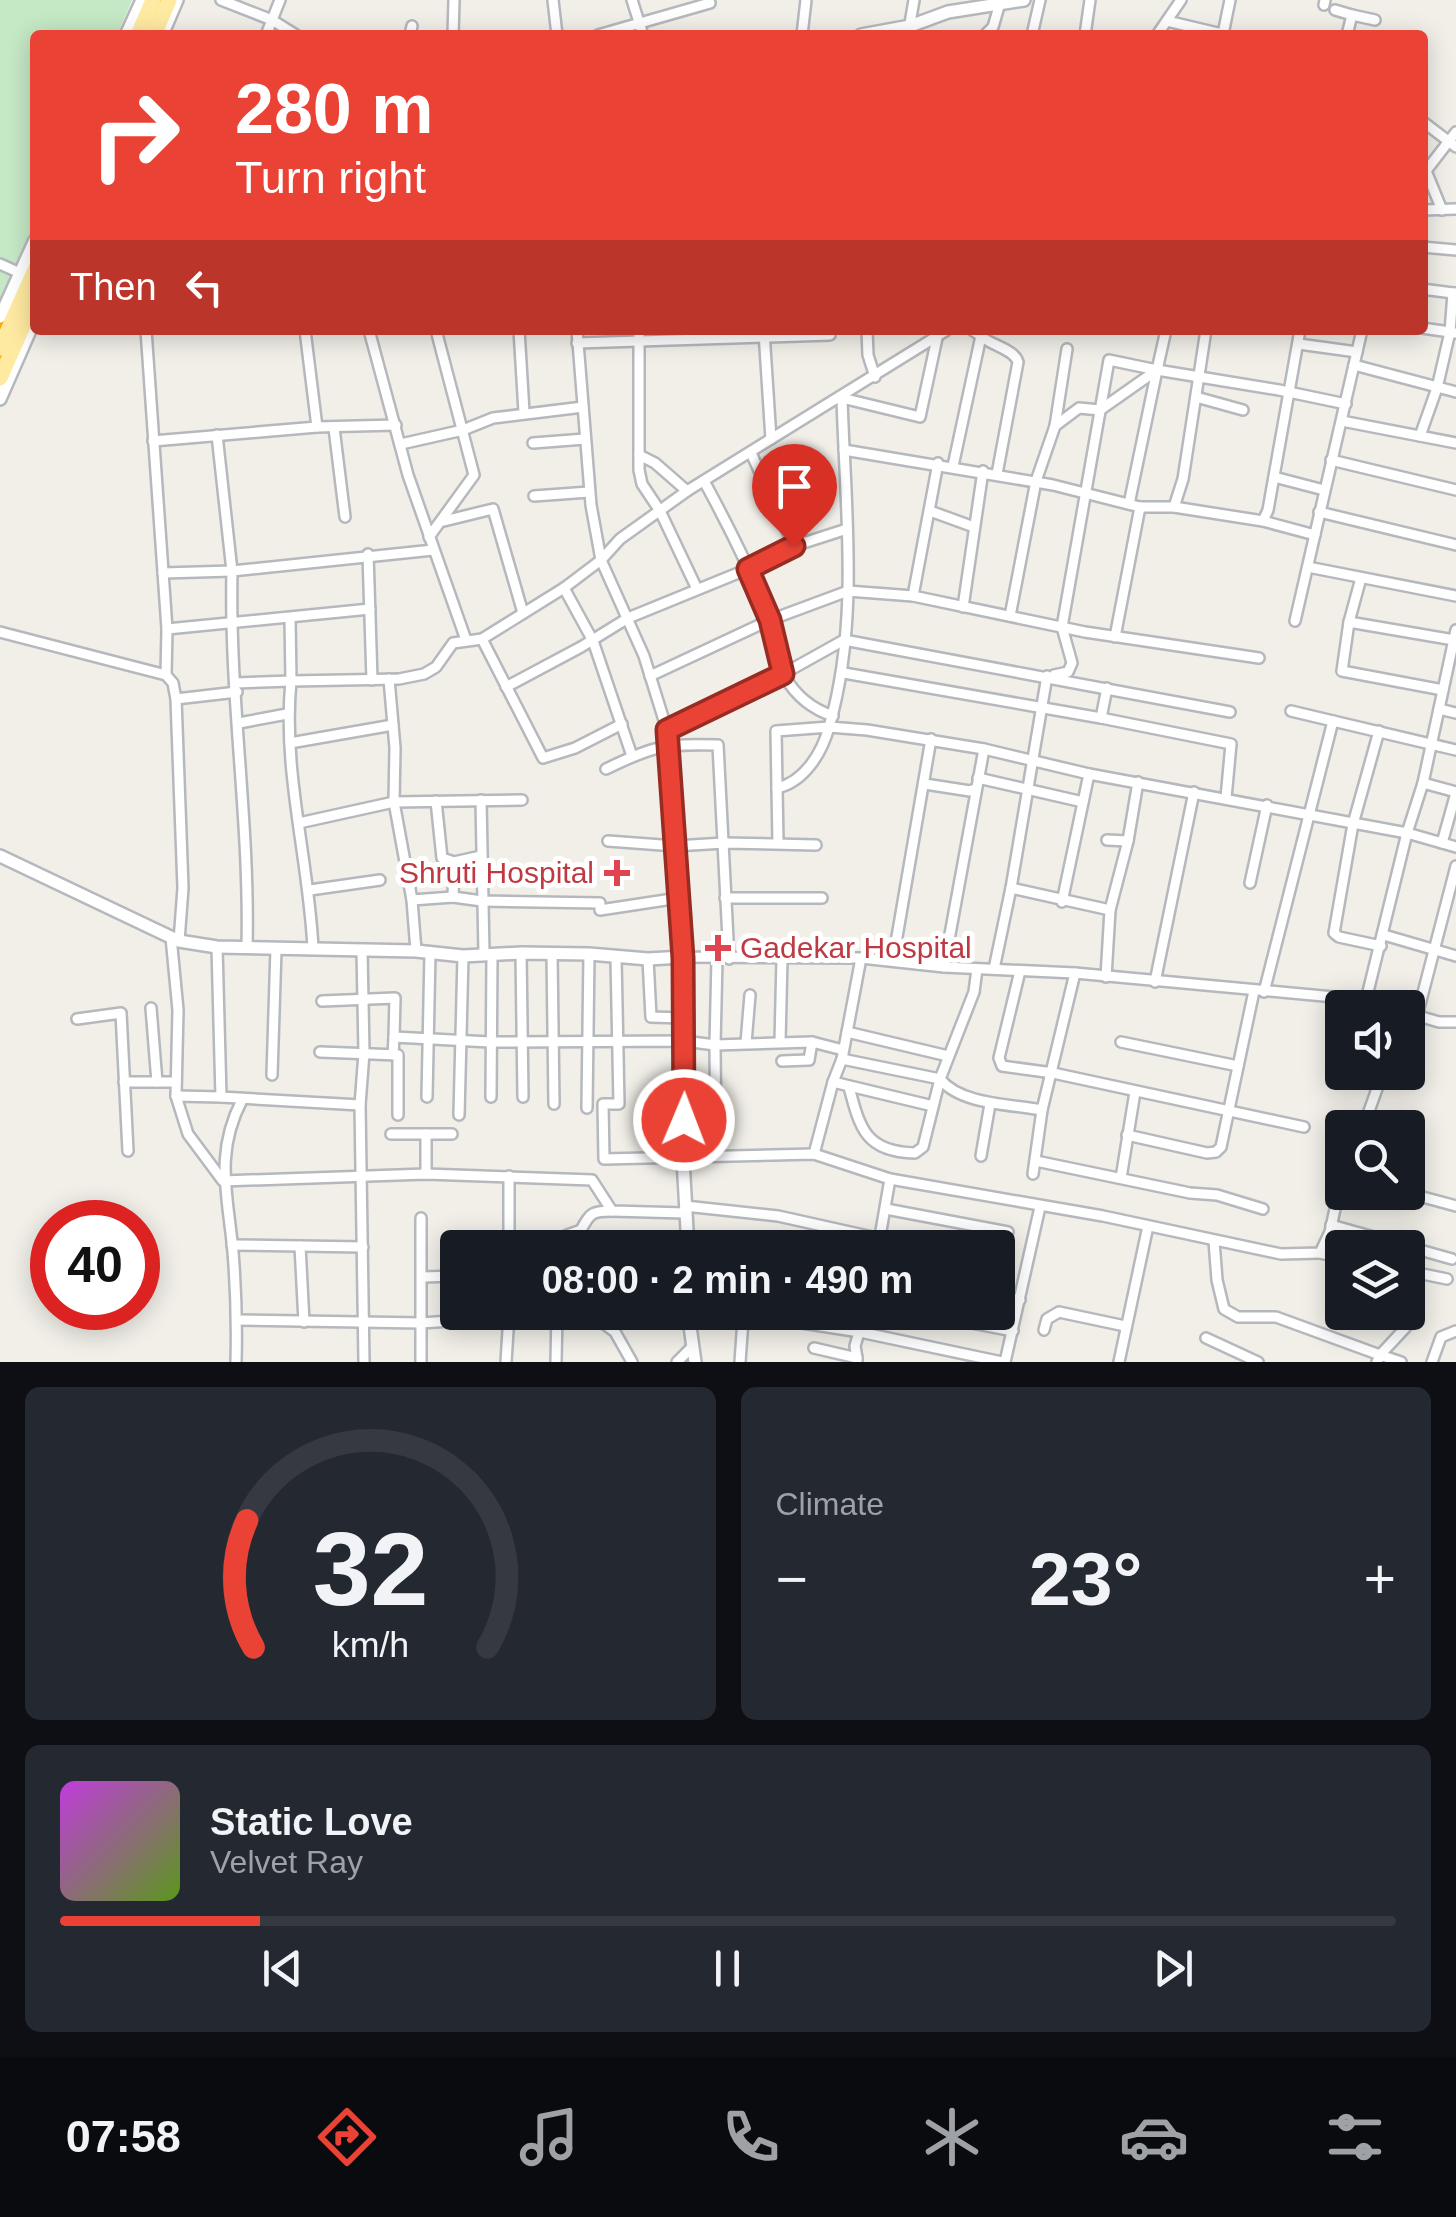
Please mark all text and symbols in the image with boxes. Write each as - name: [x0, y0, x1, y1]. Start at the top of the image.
- icon: right: [70, 70, 200, 200]
- text: 280 m: [235, 70, 433, 148]
- text: Turn right: [235, 152, 426, 203]
- icon: left: [177, 260, 232, 315]
- text: Then: [70, 266, 157, 308]
- pin: [752, 444, 837, 547]
- icon: arrive: [767, 459, 822, 514]
- place label: Shruti Hospital: [399, 856, 594, 889]
- marker: Shruti Hospital: [604, 860, 630, 886]
- place label: Gadekar Hospital: [740, 931, 972, 964]
- marker: Gadekar Hospital: [705, 935, 731, 961]
- map controls: [1325, 990, 1425, 1330]
- button: sound: [1325, 990, 1425, 1090]
- position arrow: [632, 1068, 736, 1172]
- button: search: [1325, 1110, 1425, 1210]
- speed limit sign: 40: [30, 1200, 160, 1330]
- button: layers: [1325, 1230, 1425, 1330]
- text: 08:00 · 2 min · 490 m: [542, 1259, 913, 1301]
- text: Climate: [776, 1486, 884, 1522]
- text: 32: [312, 1511, 428, 1627]
- text: 23°: [1029, 1537, 1142, 1621]
- text: −: [776, 1548, 808, 1610]
- text: +: [1364, 1548, 1396, 1610]
- text: km/h: [332, 1625, 409, 1665]
- text: Static Love: [210, 1801, 413, 1843]
- text: Velvet Ray: [210, 1844, 363, 1880]
- icon: previous: [255, 1941, 310, 1996]
- icon: pause: [700, 1941, 755, 1996]
- icon: next: [1146, 1941, 1201, 1996]
- icon: directions: [312, 2102, 382, 2172]
- icon: music: [514, 2102, 584, 2172]
- icon: phone: [716, 2102, 786, 2172]
- icon: climate: [917, 2102, 987, 2172]
- icon: car: [1119, 2102, 1189, 2172]
- icon: filters: [1320, 2102, 1390, 2172]
- text: 07:58: [66, 2111, 181, 2162]

